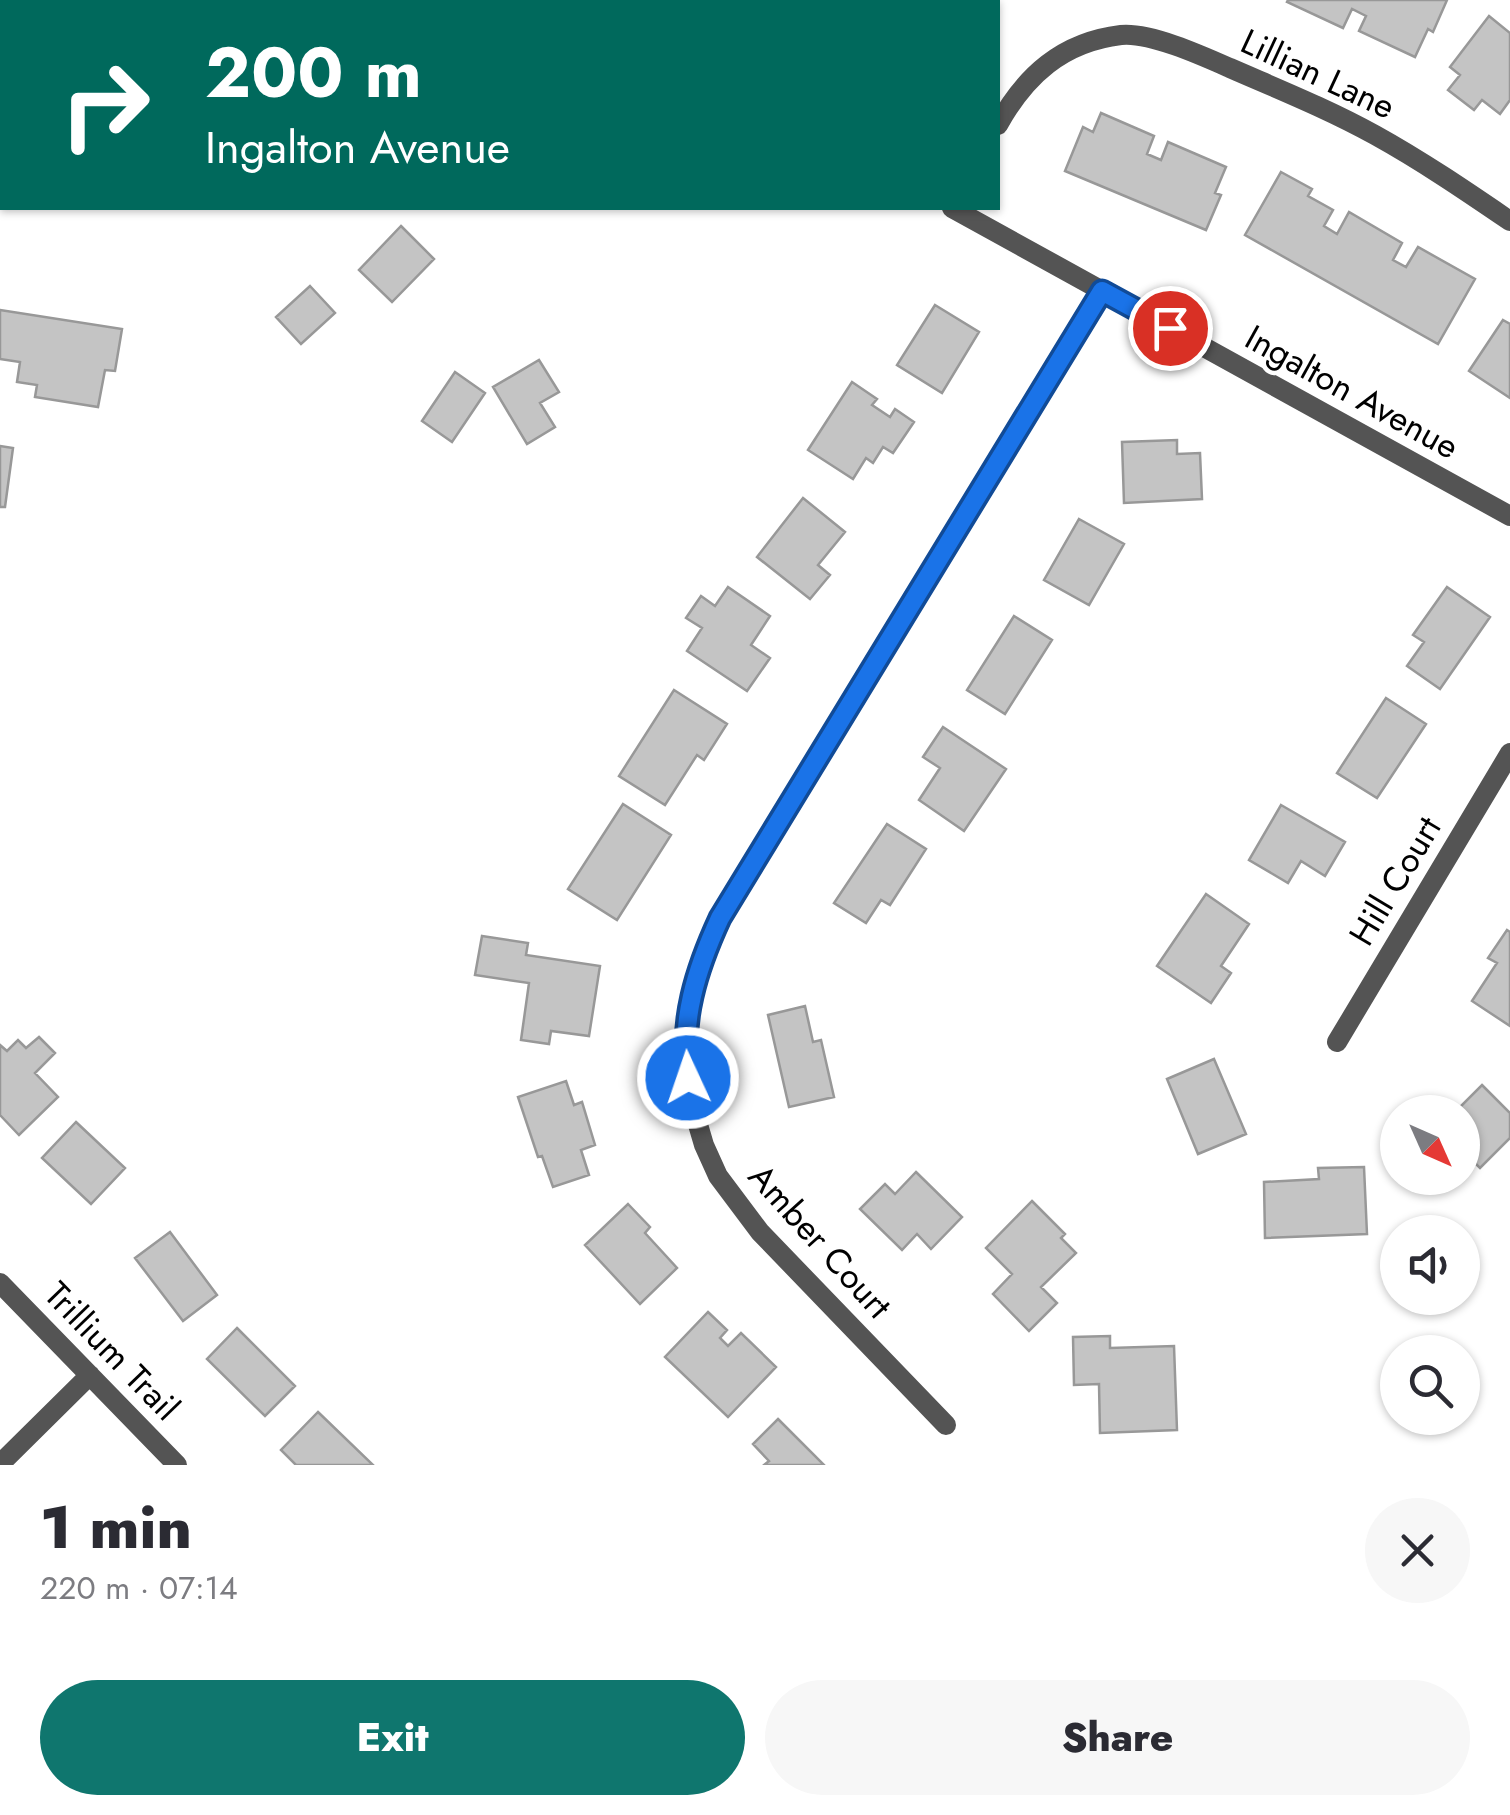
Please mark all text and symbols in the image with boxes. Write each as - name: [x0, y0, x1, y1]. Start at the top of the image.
- street label: Lillian Lane: [1233, 17, 1403, 131]
- text: 200 m: [205, 22, 422, 123]
- icon: right: [40, 40, 170, 170]
- text: Ingalton Avenue: [205, 115, 510, 180]
- pin: [1128, 286, 1213, 371]
- icon: arrive: [1143, 301, 1198, 356]
- street label: Ingalton Avenue: [1236, 313, 1468, 471]
- street label: Hill Court: [1337, 806, 1453, 955]
- position arrow: [636, 1026, 740, 1130]
- north arrow: [1380, 1095, 1480, 1195]
- map controls: [1380, 1095, 1480, 1435]
- street label: Amber Court: [737, 1153, 903, 1330]
- button: sound: [1380, 1215, 1480, 1315]
- street label: Trillium Trail: [33, 1271, 191, 1431]
- button: search: [1380, 1335, 1480, 1435]
- text: 1 min: [40, 1484, 192, 1571]
- button: close: [1365, 1498, 1470, 1603]
- text: 220 m · 07:14: [40, 1565, 238, 1611]
- button: Exit: [40, 1680, 745, 1795]
- button: Share: [765, 1680, 1470, 1795]

